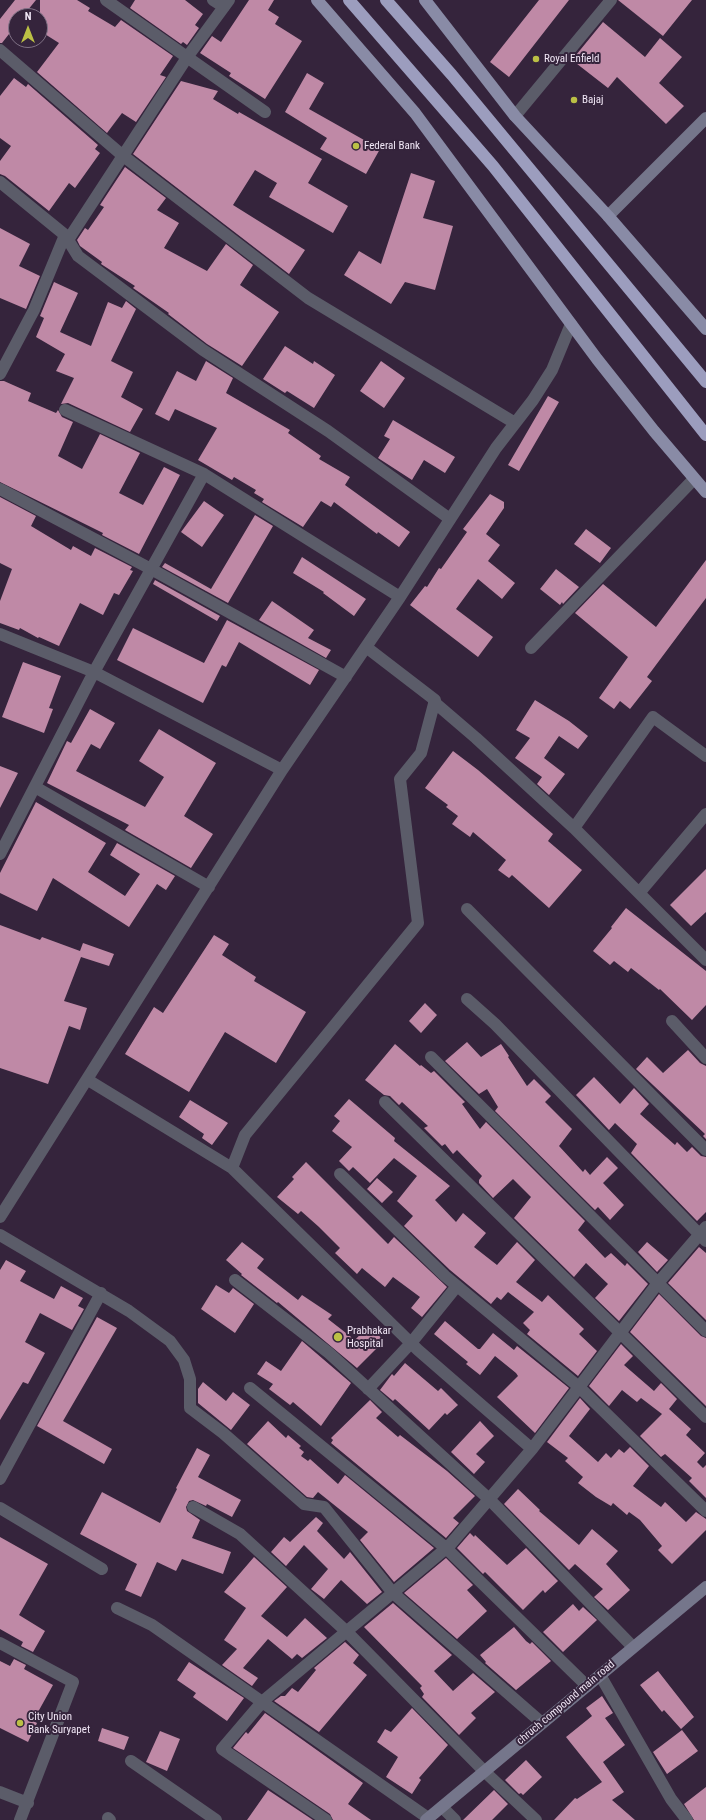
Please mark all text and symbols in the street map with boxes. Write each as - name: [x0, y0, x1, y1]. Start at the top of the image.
- north arrow: [8, 8, 48, 48]
- text: N: [25, 10, 31, 23]
- place label: Royal Enfield: [544, 52, 599, 66]
- marker: Royal Enfield: [531, 54, 541, 64]
- place label: Bajaj: [582, 93, 603, 107]
- marker: Bajaj: [569, 95, 579, 105]
- place label: Federal Bank: [364, 139, 420, 153]
- marker: Federal Bank: [351, 141, 361, 151]
- place label: Prabhakar Hospital: [347, 1324, 391, 1350]
- marker: Prabhakar Hospital: [332, 1331, 344, 1343]
- street label: chruch compound main road: [514, 1658, 618, 1748]
- place label: City Union Bank Suryapet: [28, 1710, 90, 1736]
- marker: City Union Bank Suryapet: [15, 1718, 25, 1728]

